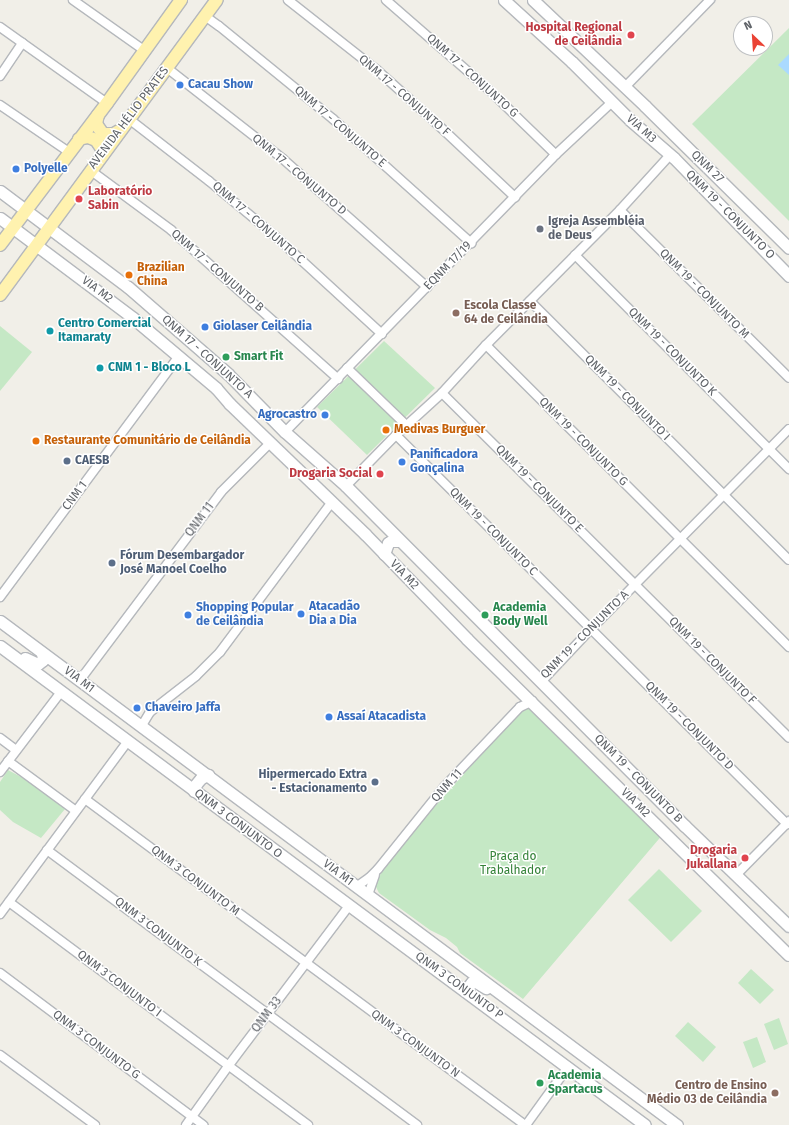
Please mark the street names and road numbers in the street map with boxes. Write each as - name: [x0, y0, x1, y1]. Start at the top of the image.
- street label: QNM 17 - CONJUNTO G: [423, 31, 521, 121]
- street label: QNM 17 - CONJUNTO F: [355, 52, 453, 140]
- street label: AVENIDA HÉLIO PRATES: [86, 64, 172, 172]
- street label: QNM 17 - CONJUNTO E: [291, 83, 389, 171]
- street label: VIA M3: [623, 112, 659, 146]
- street label: QNM 17 - CONJUNTO D: [249, 131, 349, 219]
- street label: QNM 27: [688, 148, 726, 186]
- street label: QNM 19 - CONJUNTO O: [682, 167, 778, 263]
- street label: QNM 17 - CONJUNTO C: [209, 179, 307, 267]
- street label: QNM 17 - CONJUNTO B: [168, 227, 266, 315]
- street label: EQNM 17/19: [421, 239, 475, 293]
- street label: QNM 19 - CONJUNTO M: [656, 246, 752, 342]
- street label: VIA M2: [78, 274, 116, 306]
- street label: QNM 19 - CONJUNTO K: [625, 305, 719, 399]
- street label: QNM 17 - CONJUNTO A: [158, 312, 256, 402]
- street label: QNM 19 - CONJUNTO I: [581, 352, 673, 444]
- street label: QNM 19 - CONJUNTO G: [536, 395, 630, 489]
- street label: QNM 19 - CONJUNTO E: [492, 442, 586, 536]
- street label: CNM 1: [59, 479, 91, 513]
- street label: QNM 19 - CONJUNTO C: [446, 485, 540, 579]
- street label: QNM 11: [182, 500, 218, 540]
- street label: VIA M2: [386, 557, 422, 593]
- street label: QNM 19 - CONJUNTO A: [538, 588, 632, 682]
- street label: QNM 19 - CONJUNTO F: [665, 614, 759, 708]
- street label: VIA M1: [61, 664, 97, 696]
- street label: QNM 19 - CONJUNTO D: [642, 679, 736, 773]
- street label: QNM 19 - CONJUNTO B: [591, 732, 685, 826]
- street label: QNM 11: [429, 767, 465, 805]
- street label: VIA M2: [617, 785, 653, 821]
- street label: QNM 3 CONJUNTO O: [191, 786, 285, 862]
- street label: QNM 3 CONJUNTO M: [148, 843, 242, 919]
- street label: VIA M1: [320, 857, 356, 889]
- street label: QNM 3 CONJUNTO K: [112, 895, 204, 969]
- street label: QNM 3 CONJUNTO I: [74, 948, 164, 1020]
- street label: QNM 3 CONJUNTO P: [412, 949, 506, 1023]
- street label: QNM 33: [249, 994, 285, 1036]
- street label: QNM 3 CONJUNTO G: [49, 1007, 143, 1083]
- street label: QNM 3 CONJUNTO N: [368, 1007, 462, 1081]

